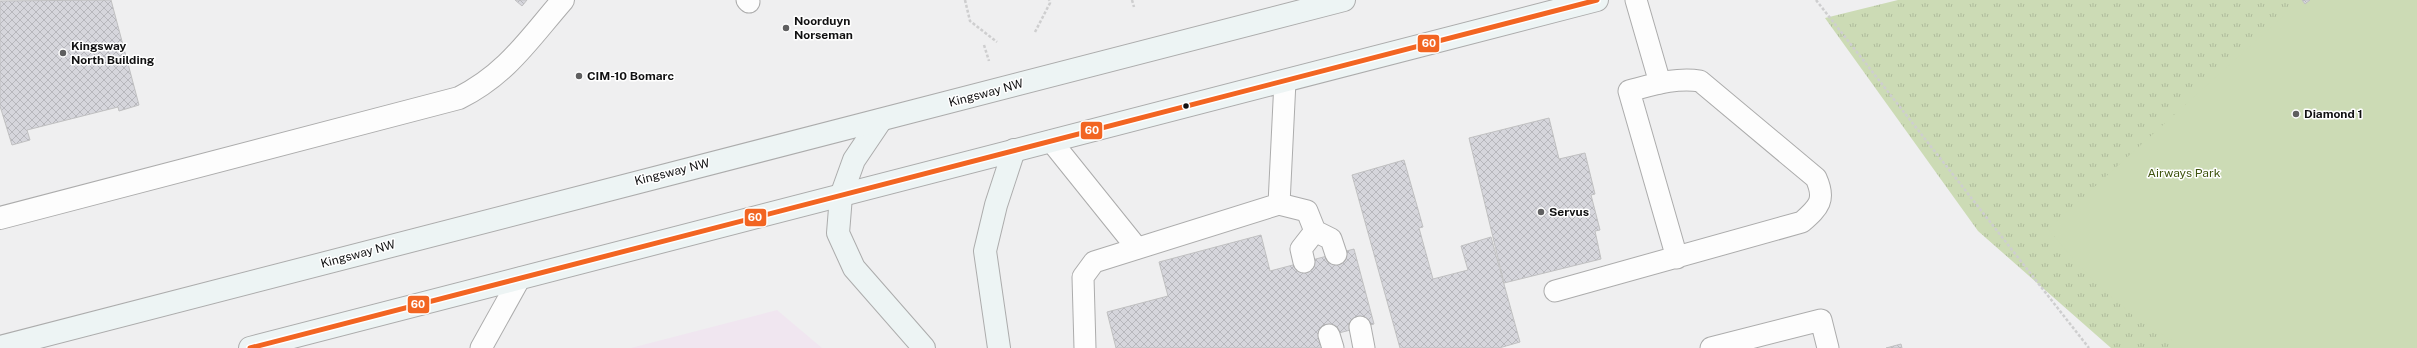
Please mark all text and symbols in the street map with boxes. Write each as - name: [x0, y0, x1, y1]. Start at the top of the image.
- place label: Noorduyn Norseman: [794, 14, 853, 42]
- marker: Noorduyn Norseman: [781, 23, 791, 33]
- line badge: 60: [1417, 34, 1440, 53]
- text: 60: [1422, 37, 1436, 49]
- place label: Kingsway North Building: [71, 39, 155, 67]
- marker: Kingsway North Building: [58, 48, 68, 58]
- place label: CIM-10 Bomarc: [587, 69, 674, 83]
- marker: CIM-10 Bomarc: [574, 71, 584, 81]
- street label: Kingsway NW: [947, 76, 1025, 110]
- unlabelled marker: [1181, 101, 1191, 111]
- place label: Diamond 1: [2304, 107, 2363, 121]
- marker: Diamond 1: [2291, 109, 2301, 119]
- line badge: 60: [1080, 121, 1103, 140]
- text: 60: [1085, 124, 1099, 136]
- street label: Kingsway NW: [633, 156, 712, 188]
- park label: Airways Park: [2148, 166, 2221, 180]
- place label: Servus: [1549, 205, 1589, 219]
- marker: Servus: [1536, 207, 1546, 217]
- line badge: 60: [744, 208, 767, 227]
- text: 60: [748, 211, 762, 223]
- street label: Kingsway NW: [319, 237, 397, 271]
- line badge: 60: [407, 295, 430, 314]
- text: 60: [411, 298, 425, 310]

